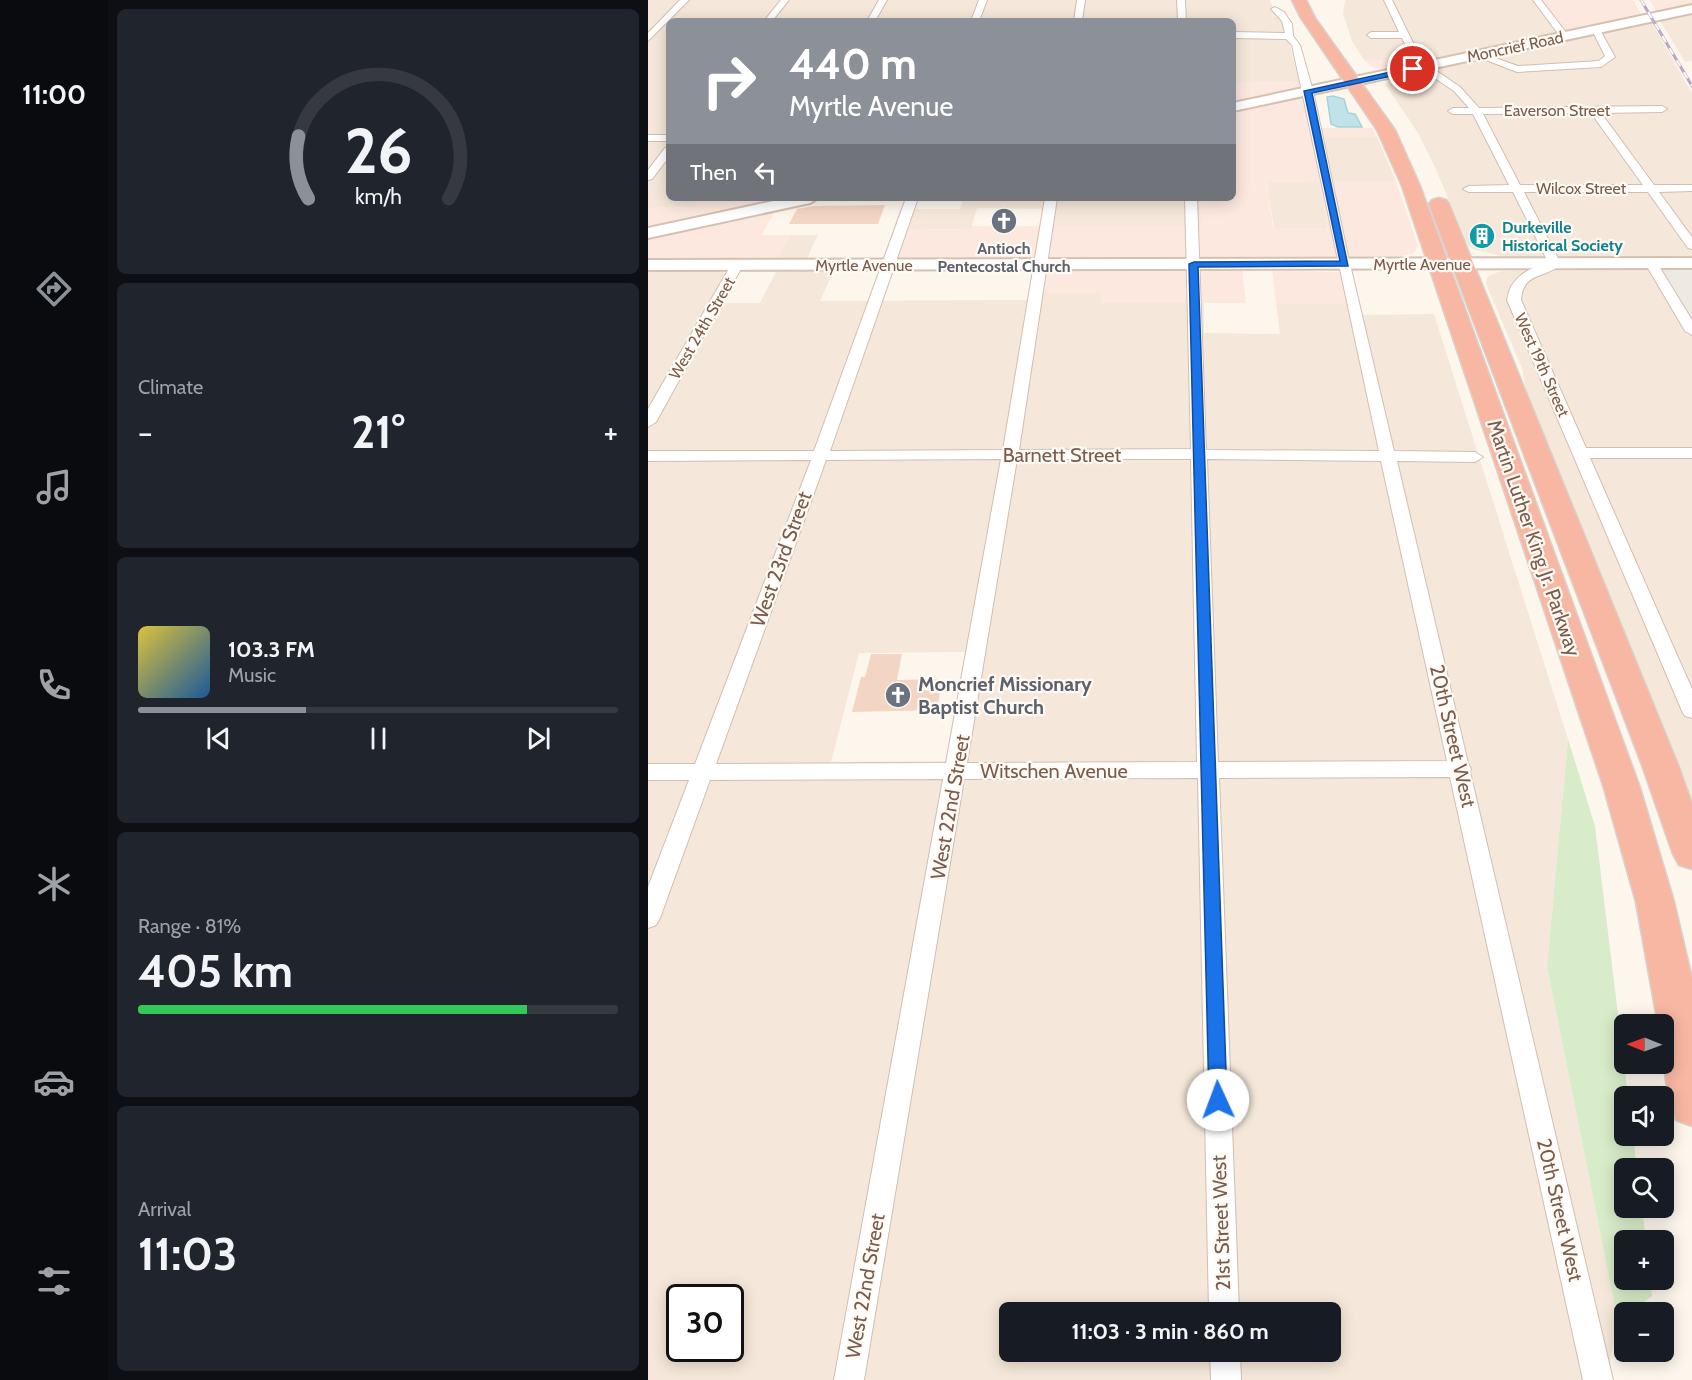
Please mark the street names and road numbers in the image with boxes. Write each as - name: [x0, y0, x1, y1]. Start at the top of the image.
- street label: Moncrief Road: [1465, 28, 1565, 66]
- street label: Eaverson Street: [1504, 101, 1611, 120]
- street label: Wilcox Street: [1536, 179, 1627, 198]
- street label: Myrtle Avenue: [1373, 255, 1471, 274]
- street label: Myrtle Avenue: [815, 256, 913, 275]
- street label: West 24th Street: [665, 273, 739, 382]
- street label: West 19th Street: [1511, 310, 1574, 420]
- street label: Martin Luther King Jr. Parkway: [1482, 417, 1586, 659]
- street label: Barnett Street: [1003, 443, 1122, 467]
- street label: West 23rd Street: [745, 488, 817, 630]
- street label: 20th Street West: [1425, 662, 1481, 810]
- street label: West 22nd Street: [925, 732, 975, 881]
- street label: Witschen Avenue: [980, 759, 1128, 783]
- street label: 20th Street West: [1532, 1136, 1588, 1284]
- street label: 21st Street West: [1207, 1154, 1235, 1291]
- street label: West 22nd Street: [840, 1211, 890, 1360]

